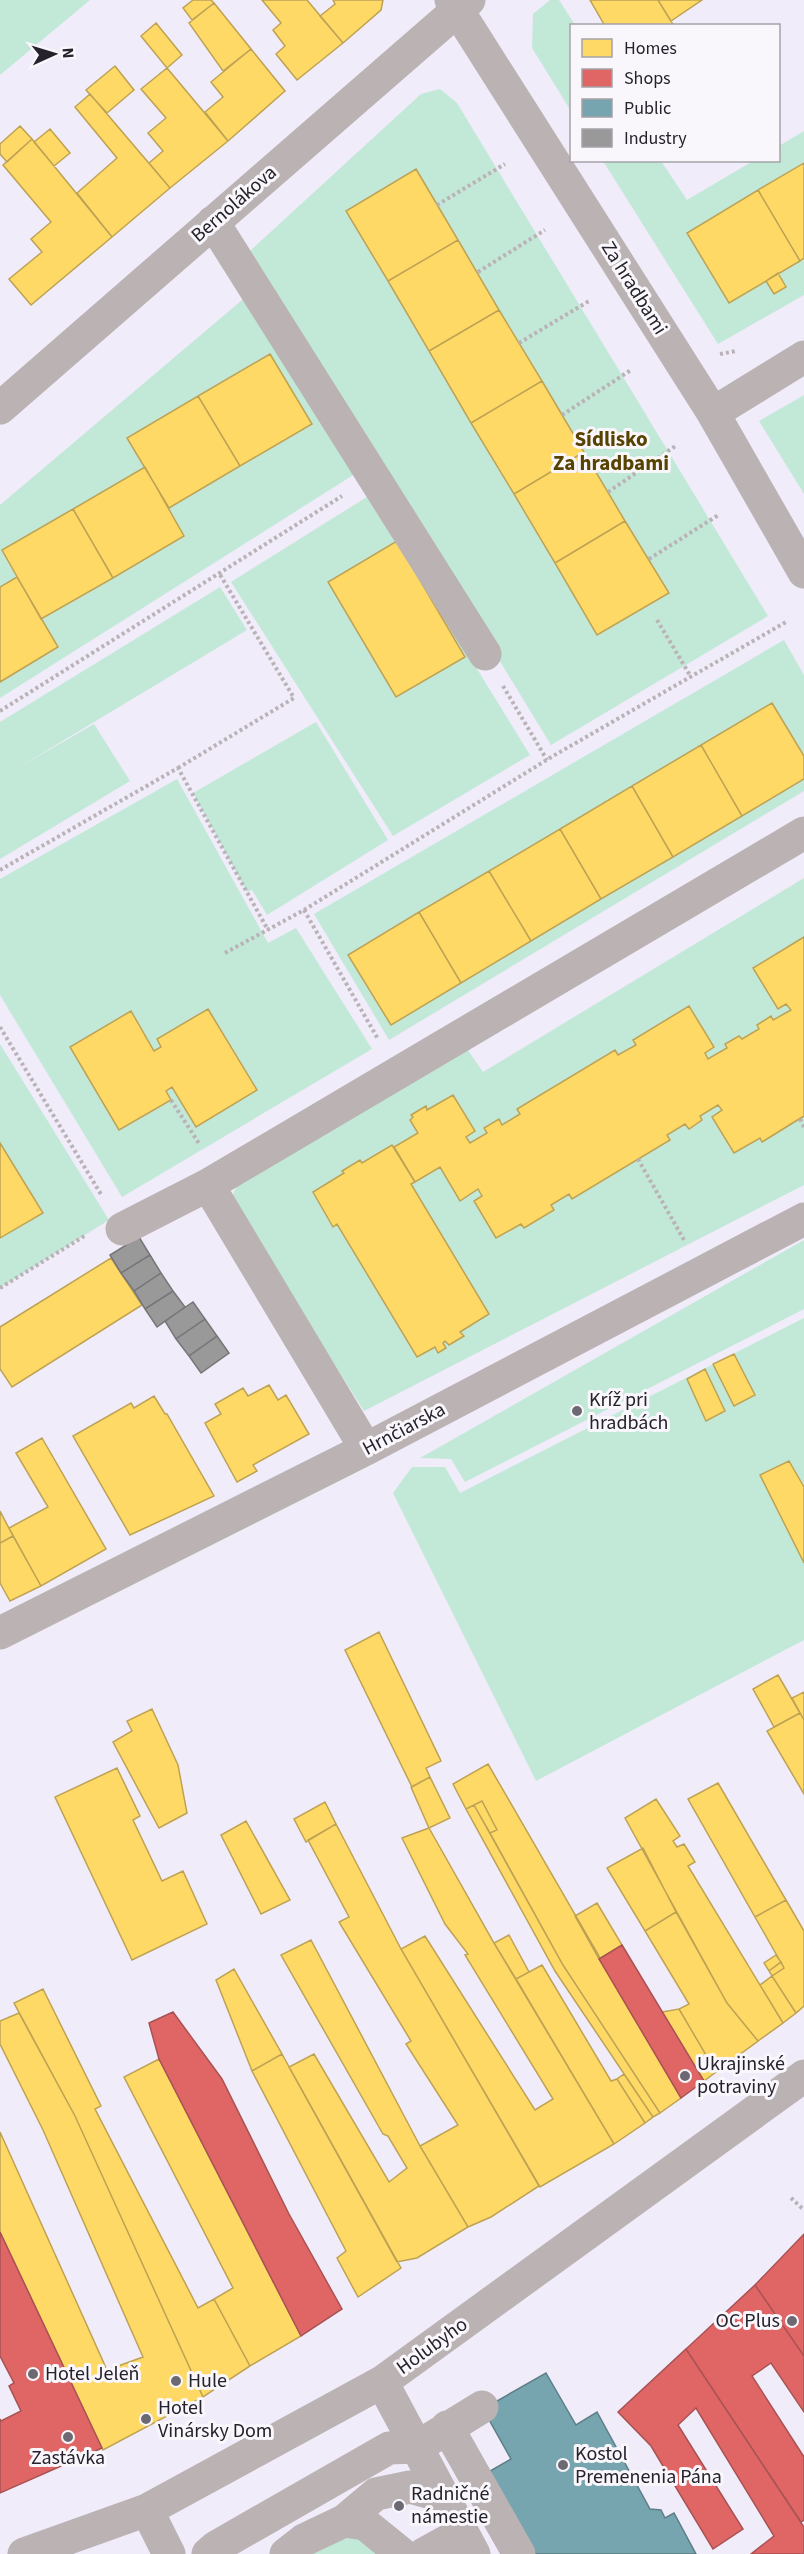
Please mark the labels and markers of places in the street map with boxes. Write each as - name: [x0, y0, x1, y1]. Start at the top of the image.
- place label: Kríž pri hradbách: [589, 1386, 668, 1437]
- marker: Kríž pri hradbách: [570, 1404, 584, 1418]
- place label: Ukrajinské potraviny: [697, 2050, 785, 2101]
- marker: Ukrajinské potraviny: [678, 2069, 692, 2083]
- place label: OC Plus: [716, 2307, 780, 2335]
- marker: OC Plus: [785, 2314, 799, 2328]
- place label: Hotel Jeleň: [45, 2360, 140, 2388]
- marker: Hotel Jeleň: [26, 2367, 40, 2381]
- place label: Hule: [188, 2367, 227, 2395]
- marker: Hule: [169, 2374, 183, 2388]
- place label: Hotel Vinársky Dom: [158, 2394, 272, 2445]
- marker: Hotel Vinársky Dom: [139, 2412, 153, 2426]
- marker: Zastávka: [61, 2430, 75, 2444]
- place label: Kostol Premenenia Pána: [575, 2440, 722, 2491]
- place label: Zastávka: [31, 2444, 105, 2472]
- marker: Kostol Premenenia Pána: [556, 2458, 570, 2472]
- place label: Radničné námestie: [411, 2480, 489, 2531]
- marker: Radničné námestie: [392, 2499, 406, 2513]

